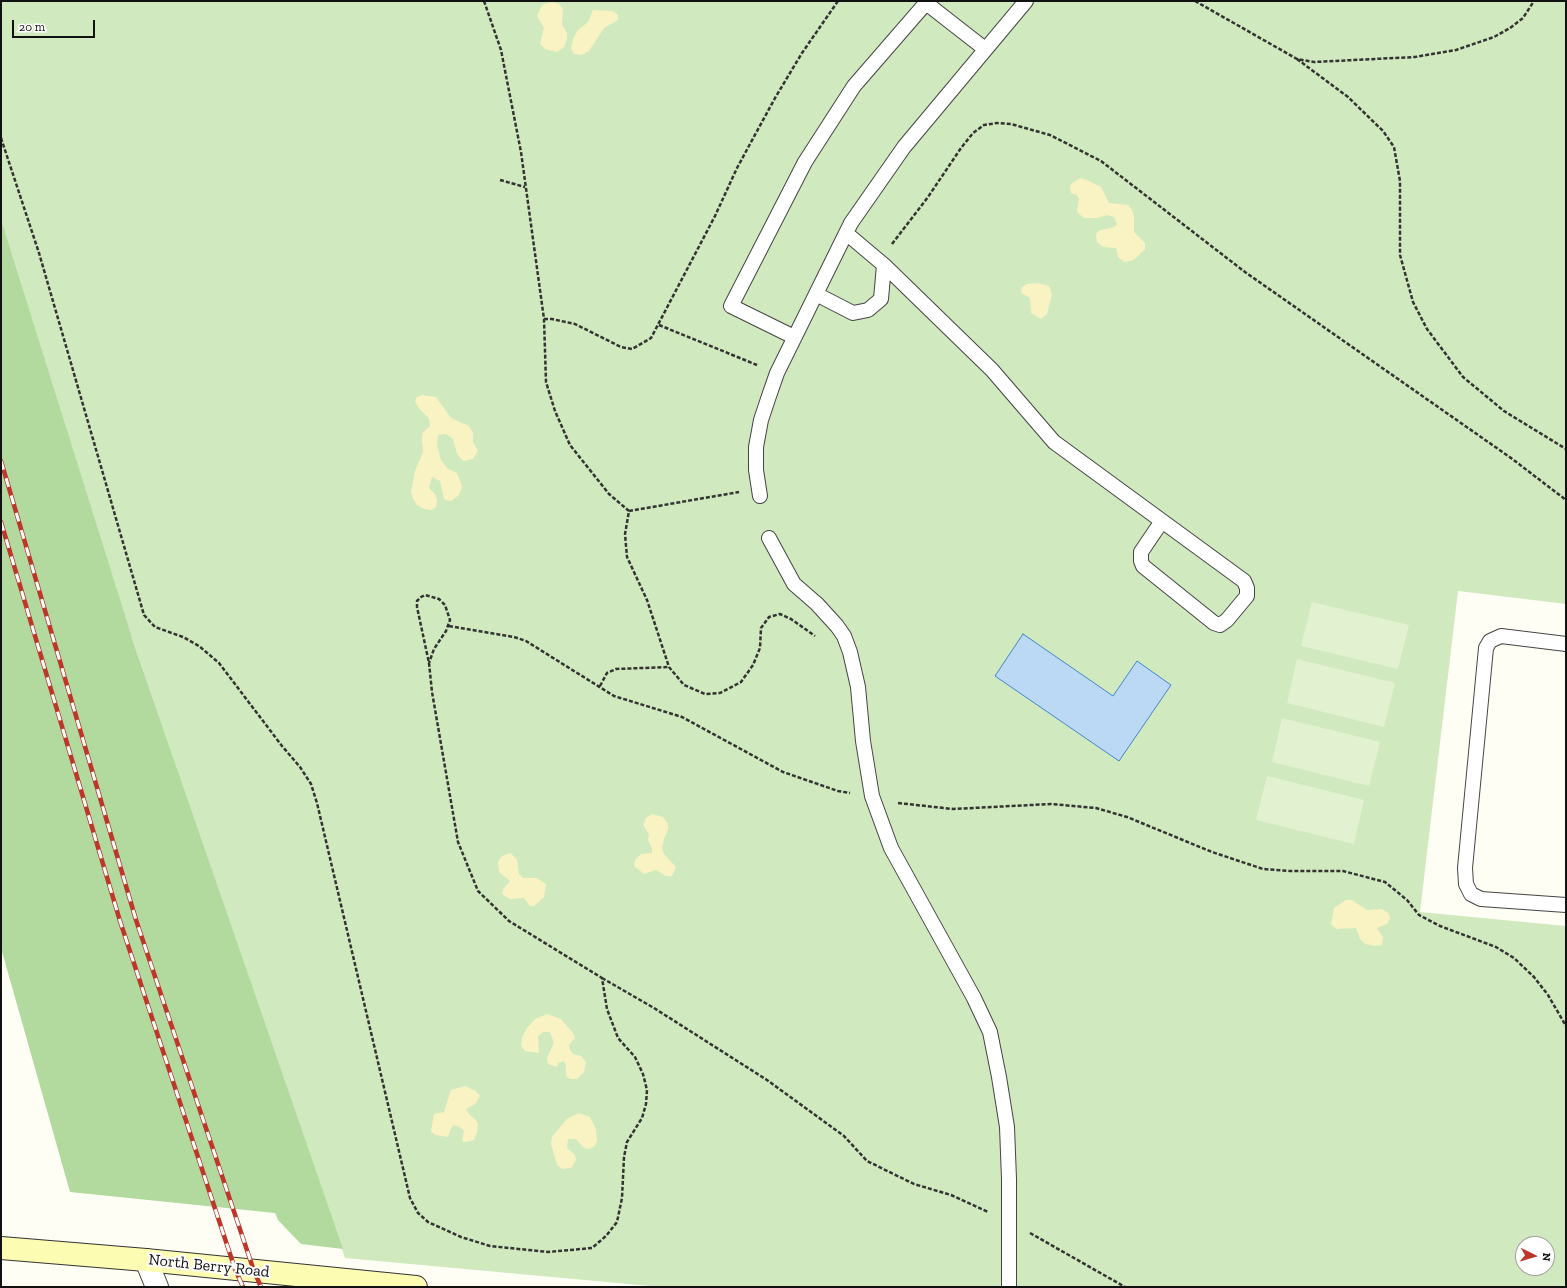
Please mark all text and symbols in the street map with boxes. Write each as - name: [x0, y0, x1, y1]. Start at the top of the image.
- scale bar: [14, 12, 97, 38]
- text: 20 m: [19, 20, 45, 34]
- north arrow: [1515, 1236, 1555, 1276]
- street label: North Berry Road: [147, 1250, 271, 1282]
- text: N: [1540, 1252, 1553, 1262]

